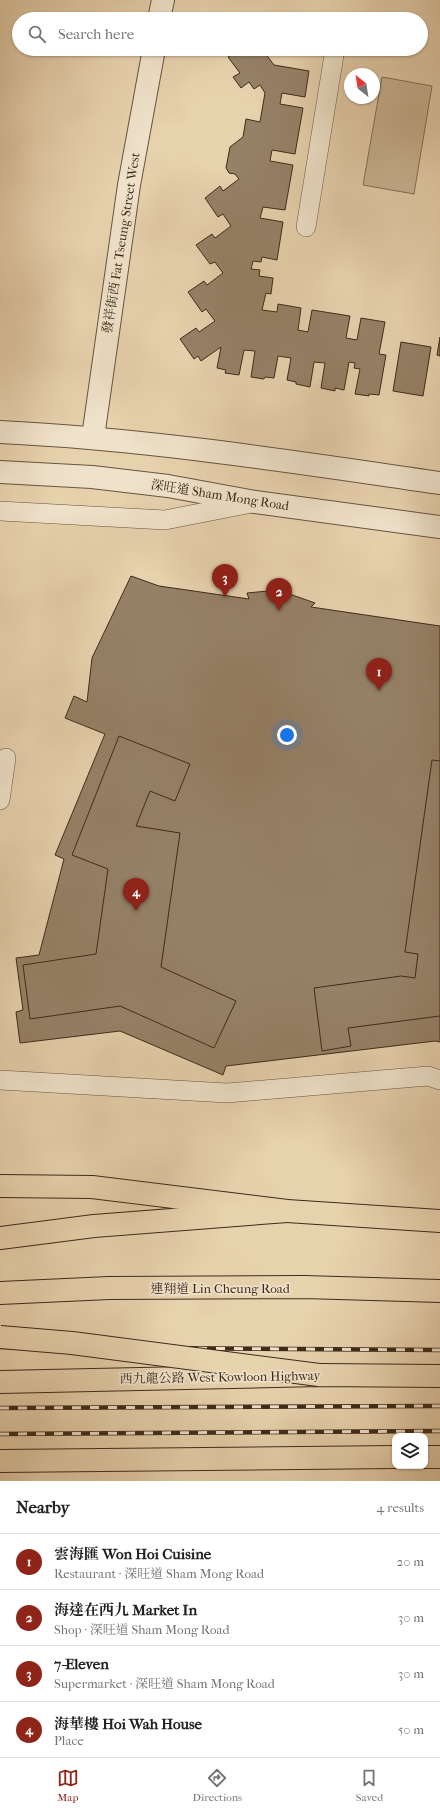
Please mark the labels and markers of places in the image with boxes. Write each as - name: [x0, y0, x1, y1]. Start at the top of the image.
- pin: 3: [212, 564, 238, 597]
- pin: 2: [266, 578, 292, 611]
- pin: 1: [366, 658, 392, 691]
- pin: 4: [123, 878, 149, 911]

